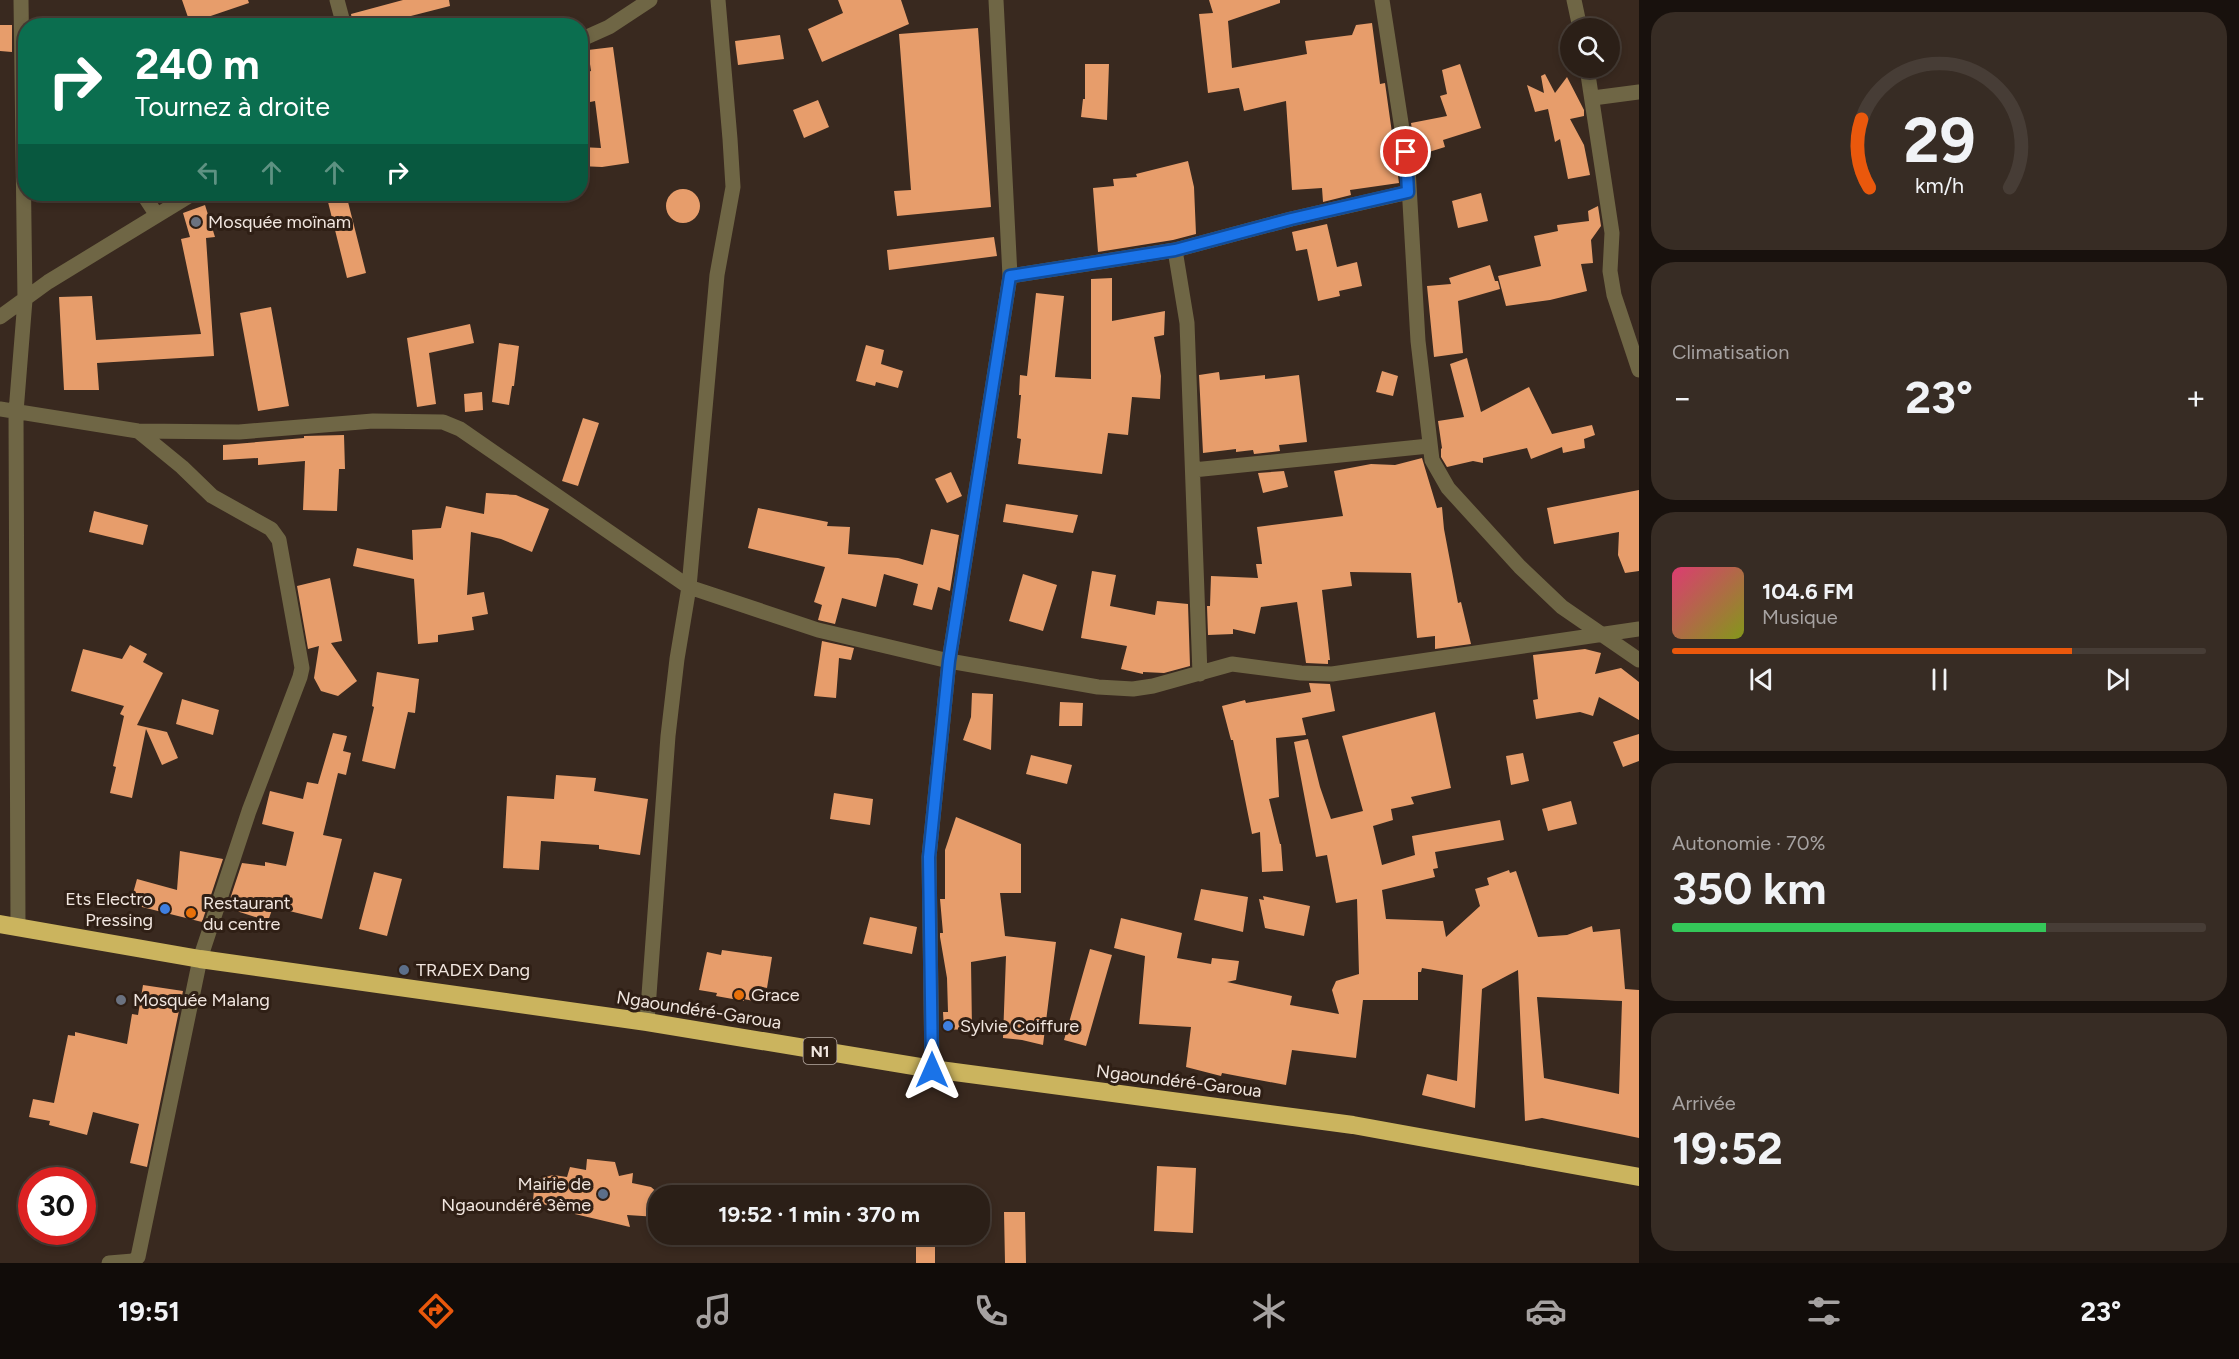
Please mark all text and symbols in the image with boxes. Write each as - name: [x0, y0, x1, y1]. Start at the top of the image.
- map controls: [1560, 18, 1620, 78]
- button: search: [1560, 18, 1620, 78]
- text: 240 m: [135, 39, 260, 90]
- icon: right: [36, 42, 114, 120]
- text: Tournez à droite: [135, 90, 330, 123]
- text: 29: [1903, 103, 1975, 178]
- pin: [1380, 126, 1431, 177]
- icon: arrive: [1389, 135, 1422, 168]
- icon: left: [192, 156, 225, 189]
- icon: ahead: [255, 156, 288, 189]
- icon: ahead: [318, 156, 351, 189]
- icon: right: [381, 156, 414, 189]
- text: km/h: [1915, 173, 1963, 198]
- place label: Mosquée moïnam: [208, 211, 351, 233]
- marker: Mosquée moïnam: [189, 215, 203, 229]
- text: Climatisation: [1672, 340, 1789, 364]
- text: 23°: [1905, 370, 1973, 424]
- text: −: [1672, 378, 1693, 417]
- text: +: [2185, 378, 2206, 417]
- text: 104.6 FM: [1762, 578, 1854, 605]
- text: Musique: [1762, 605, 1838, 629]
- icon: previous: [1745, 663, 1778, 696]
- icon: pause: [1923, 663, 1956, 696]
- icon: next: [2101, 663, 2134, 696]
- text: Autonomie · 70%: [1672, 831, 1825, 855]
- text: 350 km: [1672, 861, 1827, 915]
- place label: Ets Electro Pressing: [65, 888, 153, 931]
- place label: Restaurant du centre: [203, 892, 291, 935]
- marker: Ets Electro Pressing: [158, 902, 172, 916]
- marker: Restaurant du centre: [184, 906, 198, 920]
- place label: TRADEX Dang: [416, 959, 530, 981]
- marker: TRADEX Dang: [397, 963, 411, 977]
- place label: Grace: [751, 984, 800, 1006]
- street label: Ngaoundéré-Garoua: [615, 986, 783, 1034]
- marker: Grace: [732, 988, 746, 1002]
- place label: Mosquée Malang: [133, 989, 270, 1011]
- marker: Mosquée Malang: [114, 993, 128, 1007]
- place label: Sylvie Coiffure: [960, 1015, 1079, 1037]
- marker: Sylvie Coiffure: [941, 1019, 955, 1033]
- road number: N1: [804, 1038, 836, 1064]
- position arrow: [900, 1038, 964, 1102]
- street label: Ngaoundéré-Garoua: [1095, 1060, 1263, 1102]
- text: Arrivée: [1672, 1091, 1736, 1115]
- text: 19:52: [1672, 1121, 1783, 1175]
- speed limit sign: 30: [18, 1167, 96, 1245]
- place label: Mairie de Ngaoundéré 3ème: [441, 1173, 591, 1216]
- marker: Mairie de Ngaoundéré 3ème: [596, 1187, 610, 1201]
- text: 19:52 · 1 min · 370 m: [718, 1201, 920, 1228]
- icon: directions: [415, 1290, 457, 1332]
- icon: music: [693, 1290, 735, 1332]
- icon: phone: [970, 1290, 1012, 1332]
- icon: climate: [1248, 1290, 1290, 1332]
- icon: car: [1525, 1290, 1567, 1332]
- icon: filters: [1803, 1290, 1845, 1332]
- text: 19:51: [118, 1295, 180, 1328]
- text: 23°: [2080, 1295, 2121, 1328]

